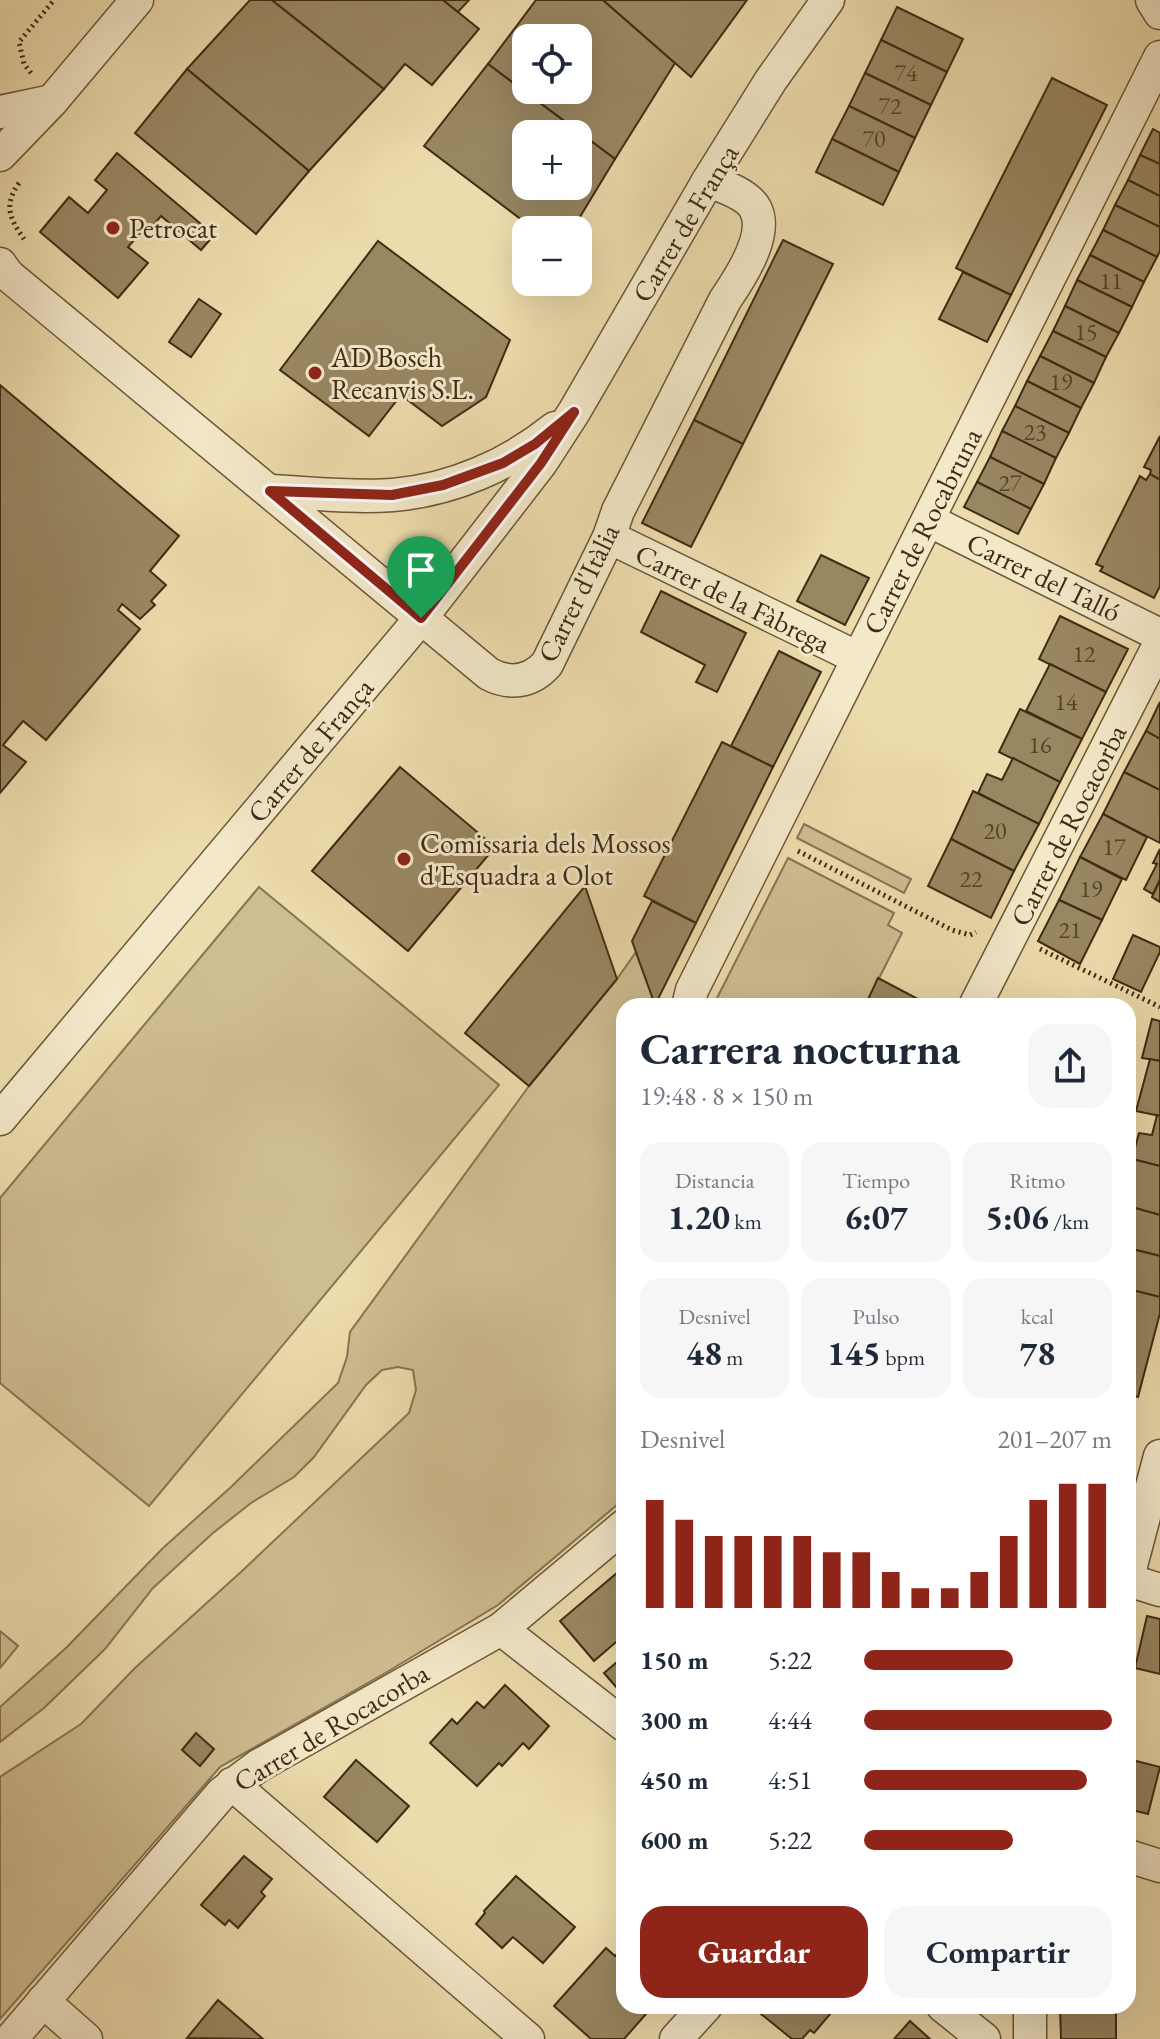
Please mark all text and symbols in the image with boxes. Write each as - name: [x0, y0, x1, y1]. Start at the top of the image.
- map controls: [512, 24, 592, 296]
- button: locate: [512, 24, 592, 104]
- house number: 74: [894, 57, 918, 88]
- house number: 72: [878, 90, 902, 121]
- button: +: [512, 120, 592, 200]
- house number: 70: [862, 123, 886, 154]
- street label: Carrer de França: [624, 137, 747, 309]
- place label: Petrocat: [129, 210, 217, 246]
- button: −: [512, 216, 592, 296]
- marker: Petrocat: [104, 219, 122, 237]
- house number: 11: [1099, 265, 1123, 296]
- house number: 15: [1074, 316, 1098, 347]
- place label: AD Bosch Recanvis S.L.: [330, 339, 474, 407]
- marker: AD Bosch Recanvis S.L.: [306, 364, 324, 382]
- house number: 19: [1049, 366, 1073, 397]
- house number: 23: [1023, 416, 1047, 447]
- street label: Carrer de Rocabruna: [854, 421, 990, 640]
- house number: 27: [998, 467, 1022, 498]
- street label: Carrer d'Itàlia: [529, 517, 627, 668]
- street label: Carrer del Talló: [961, 524, 1127, 630]
- street label: Carrer de la Fàbrega: [630, 535, 837, 661]
- pin: [387, 536, 455, 618]
- icon: arrive: [399, 548, 443, 592]
- house number: 12: [1072, 638, 1096, 669]
- street label: Carrer de França: [239, 670, 382, 830]
- house number: 14: [1054, 686, 1078, 717]
- street label: Carrer de Rocacorba: [1002, 717, 1135, 932]
- house number: 16: [1028, 729, 1052, 760]
- house number: 20: [983, 815, 1007, 846]
- place label: Comissaria dels Mossos d'Esquadra a Olot: [420, 825, 671, 893]
- house number: 17: [1102, 831, 1126, 862]
- marker: Comissaria dels Mossos d'Esquadra a Olot: [395, 850, 413, 868]
- house number: 22: [959, 863, 983, 894]
- house number: 19: [1079, 873, 1103, 904]
- house number: 21: [1058, 914, 1082, 945]
- text: Carrera nocturna: [640, 1020, 960, 1077]
- button: share: [1028, 1024, 1112, 1108]
- text: 19:48 · 8 × 150 m: [640, 1079, 813, 1113]
- text: Distancia: [675, 1166, 754, 1195]
- text: Tiempo: [842, 1166, 910, 1195]
- text: Ritmo: [1009, 1166, 1065, 1195]
- text: 1.20: [668, 1195, 730, 1239]
- text: 6:07: [844, 1195, 908, 1239]
- text: 5:06: [985, 1195, 1049, 1239]
- text: km: [730, 1207, 762, 1236]
- text: /km: [1049, 1207, 1089, 1236]
- text: Desnivel: [679, 1302, 751, 1331]
- text: Pulso: [852, 1302, 900, 1331]
- text: kcal: [1021, 1302, 1054, 1331]
- text: 48: [686, 1331, 722, 1375]
- text: 145: [827, 1331, 881, 1375]
- text: 78: [1019, 1331, 1055, 1375]
- text: m: [722, 1343, 743, 1372]
- text: bpm: [881, 1343, 925, 1372]
- text: Desnivel: [640, 1422, 725, 1456]
- text: 201–207 m: [997, 1422, 1112, 1456]
- text: 150 m: [640, 1643, 708, 1677]
- text: 5:22: [768, 1643, 812, 1677]
- street label: Carrer de Rocacorba: [227, 1654, 436, 1799]
- text: 300 m: [640, 1703, 708, 1737]
- text: 4:44: [768, 1703, 812, 1737]
- text: 450 m: [640, 1763, 708, 1797]
- text: 4:51: [768, 1763, 812, 1797]
- text: 600 m: [640, 1823, 708, 1857]
- text: 5:22: [768, 1823, 812, 1857]
- button: Guardar: [640, 1906, 868, 1998]
- button: Compartir: [884, 1906, 1112, 1998]

